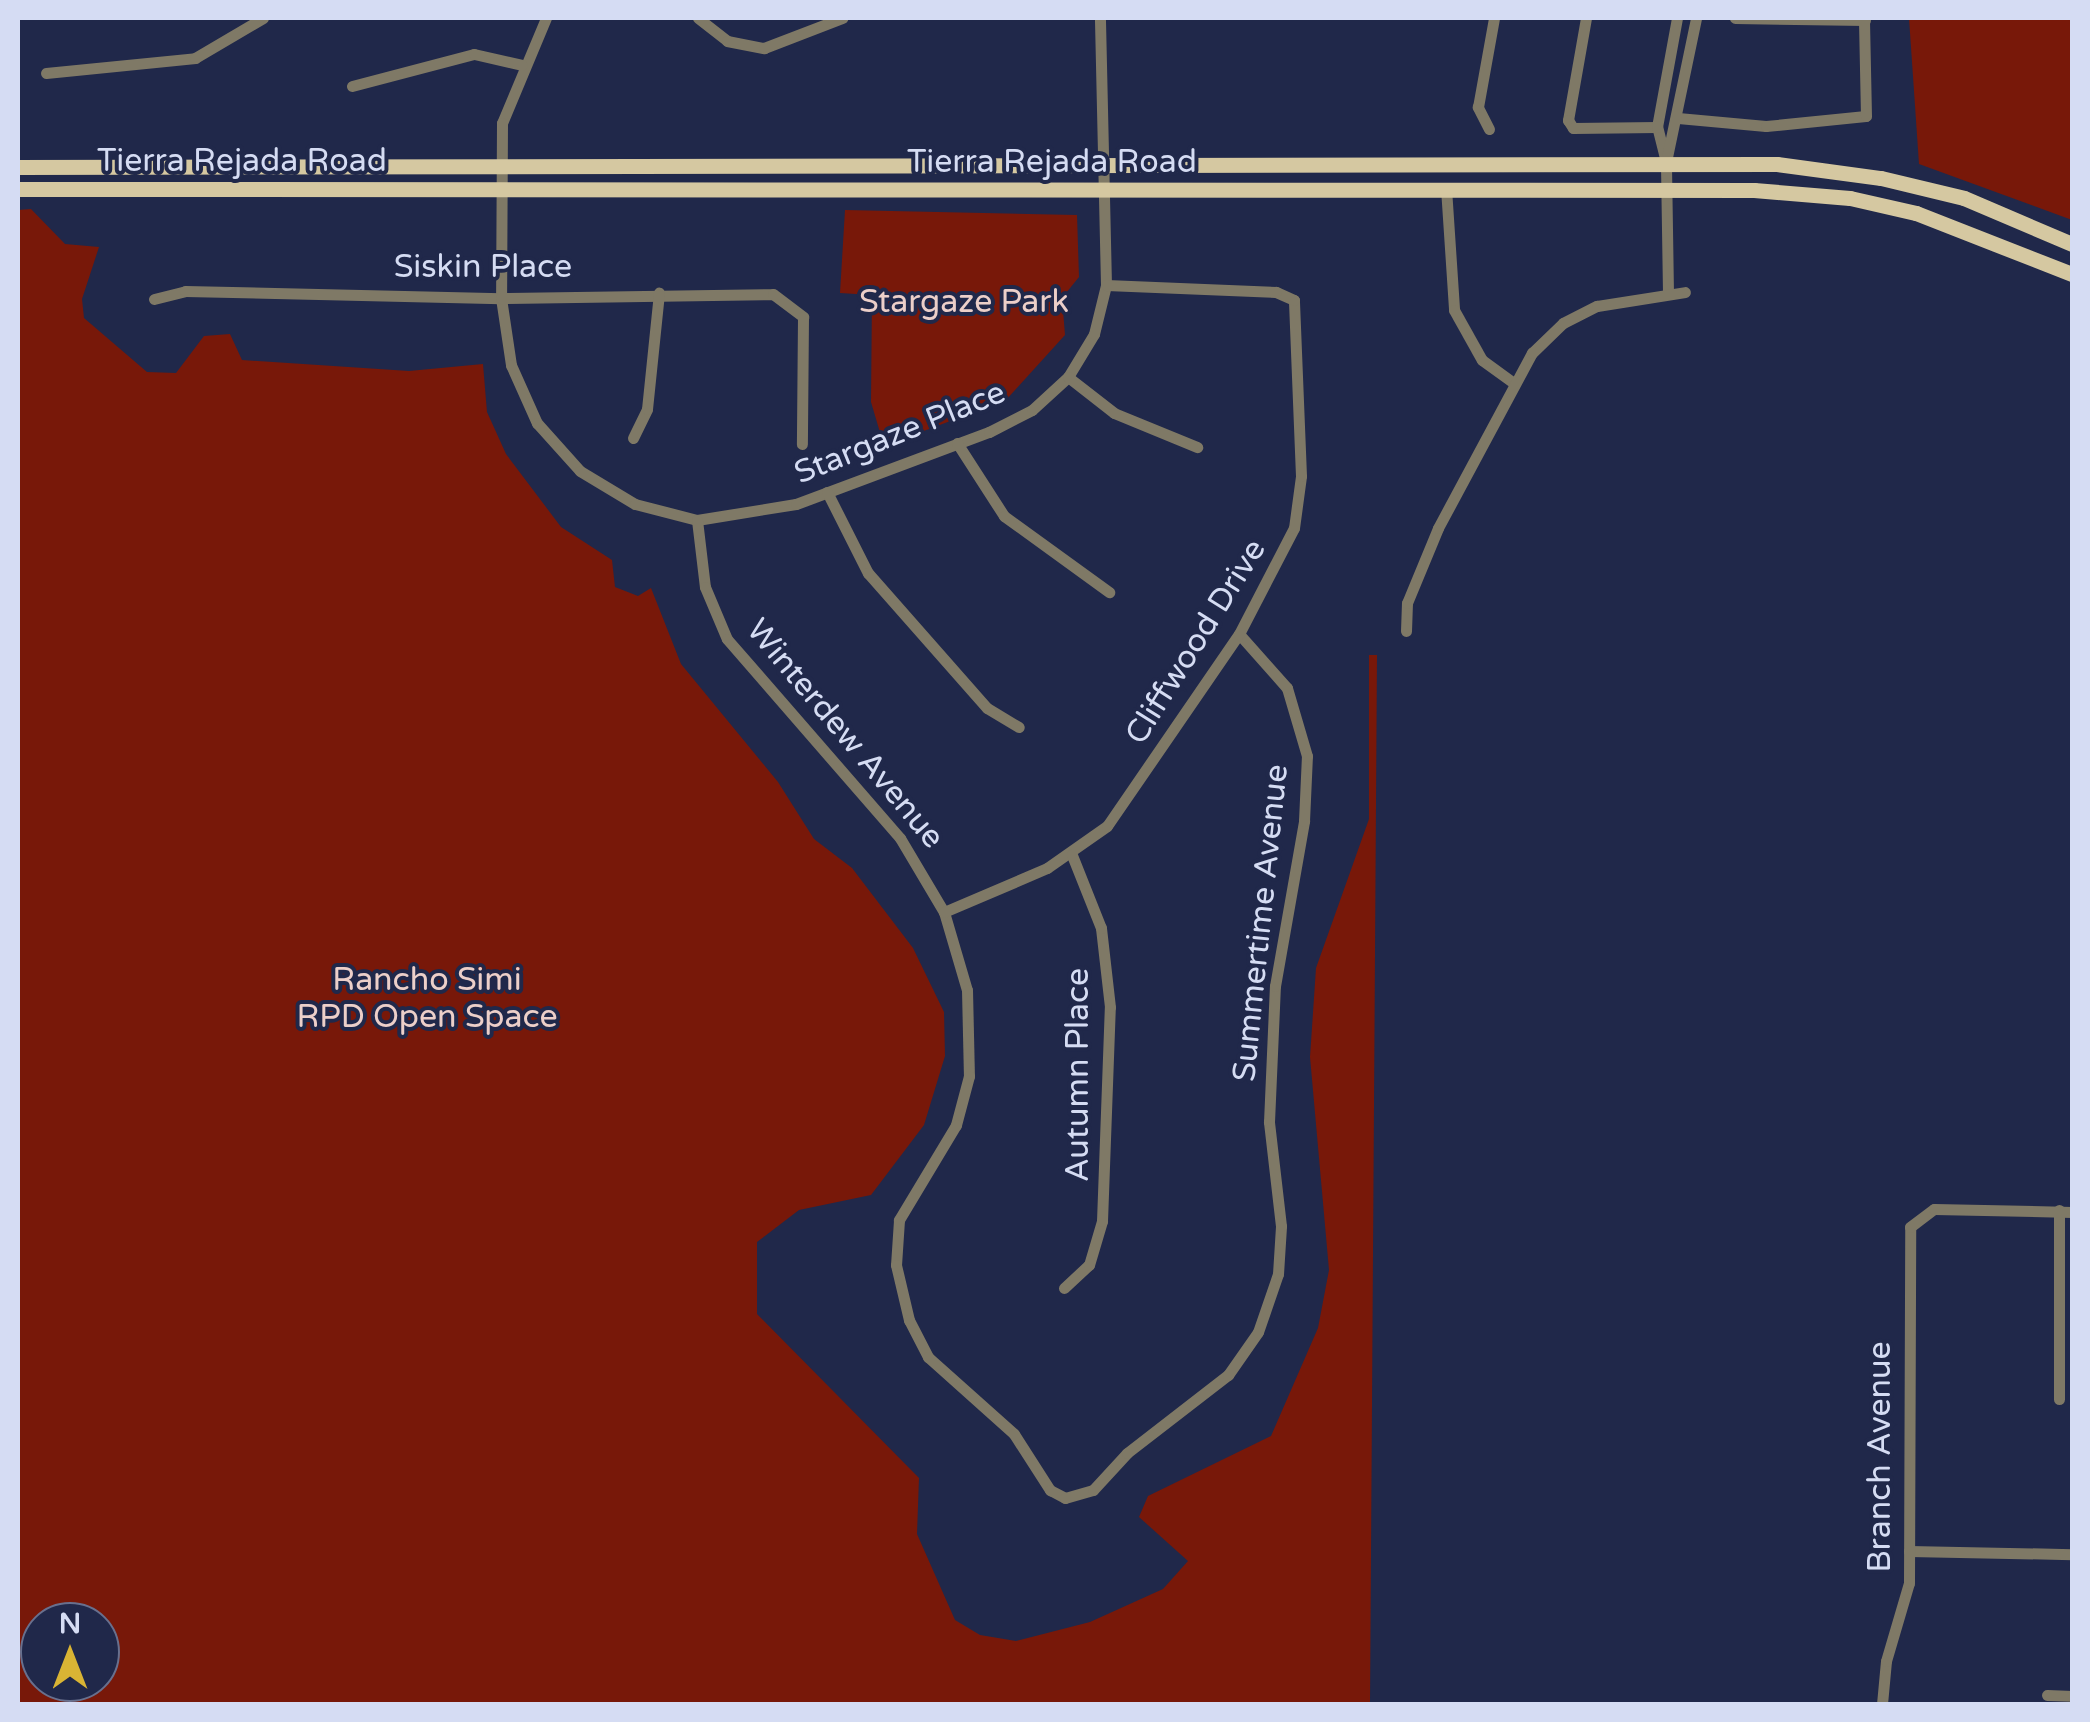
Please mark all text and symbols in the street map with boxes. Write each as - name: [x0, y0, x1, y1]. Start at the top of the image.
- street label: Tierra Rejada Road: [97, 142, 387, 180]
- street label: Tierra Rejada Road: [907, 143, 1197, 181]
- street label: Siskin Place: [394, 248, 572, 286]
- park label: Stargaze Park: [859, 283, 1069, 321]
- street label: Stargaze Place: [789, 373, 1011, 493]
- street label: Cliffwood Drive: [1118, 532, 1274, 752]
- street label: Winterdew Avenue: [738, 612, 952, 856]
- street label: Summertime Avenue: [1225, 763, 1297, 1083]
- park label: Rancho Simi RPD Open Space: [296, 962, 558, 1037]
- street label: Autumn Place: [1059, 968, 1097, 1182]
- street label: Branch Avenue: [1861, 1341, 1899, 1573]
- north arrow: [20, 1602, 120, 1702]
- text: N: [59, 1607, 81, 1641]

